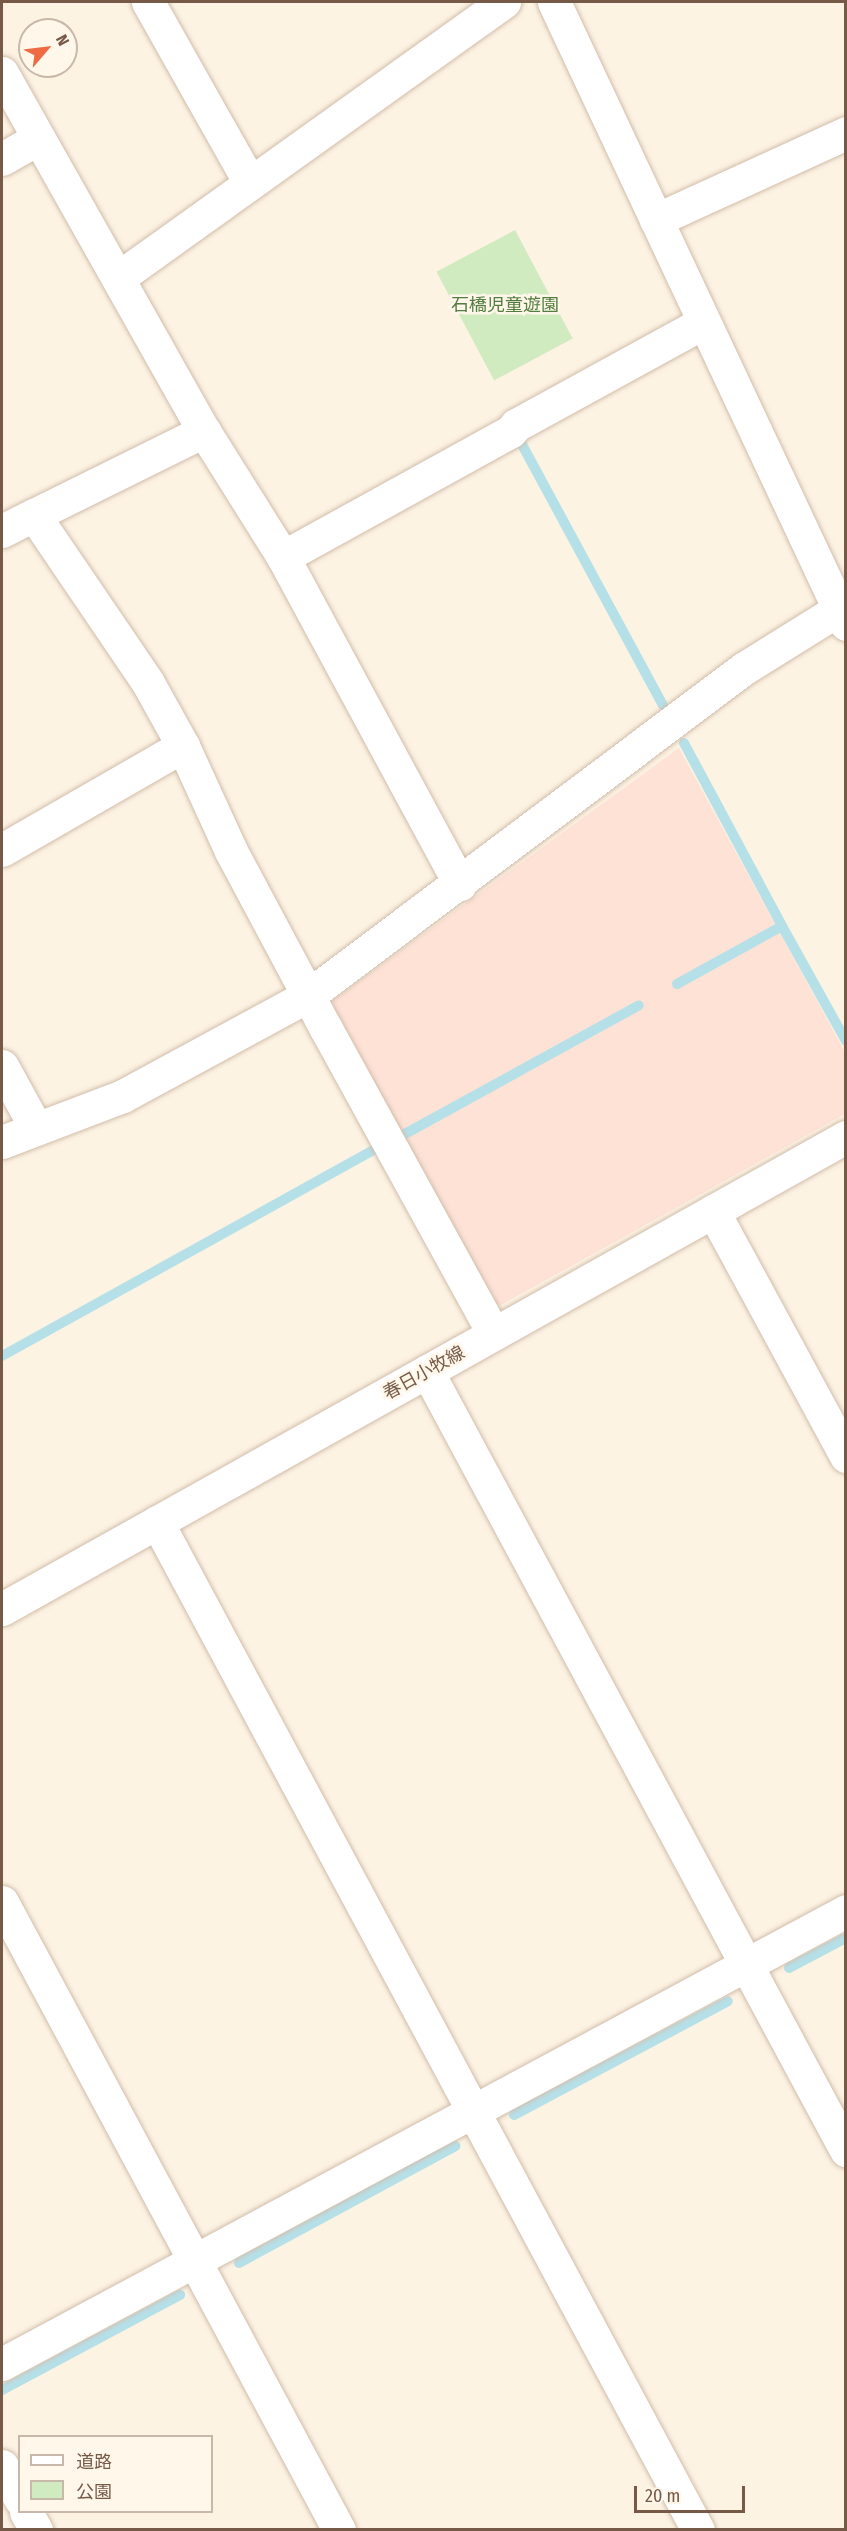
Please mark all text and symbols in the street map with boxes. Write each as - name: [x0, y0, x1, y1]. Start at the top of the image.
- north arrow: [18, 18, 78, 78]
- text: N: [52, 32, 73, 49]
- park label: 石橋児童遊園: [451, 294, 559, 316]
- street label: 春日小牧線: [379, 1342, 469, 1404]
- legend: [18, 2435, 213, 2513]
- text: 道路: [76, 2451, 112, 2473]
- scale bar: [637, 2474, 748, 2512]
- text: 公園: [76, 2481, 112, 2503]
- text: 20 m: [645, 2485, 680, 2507]

